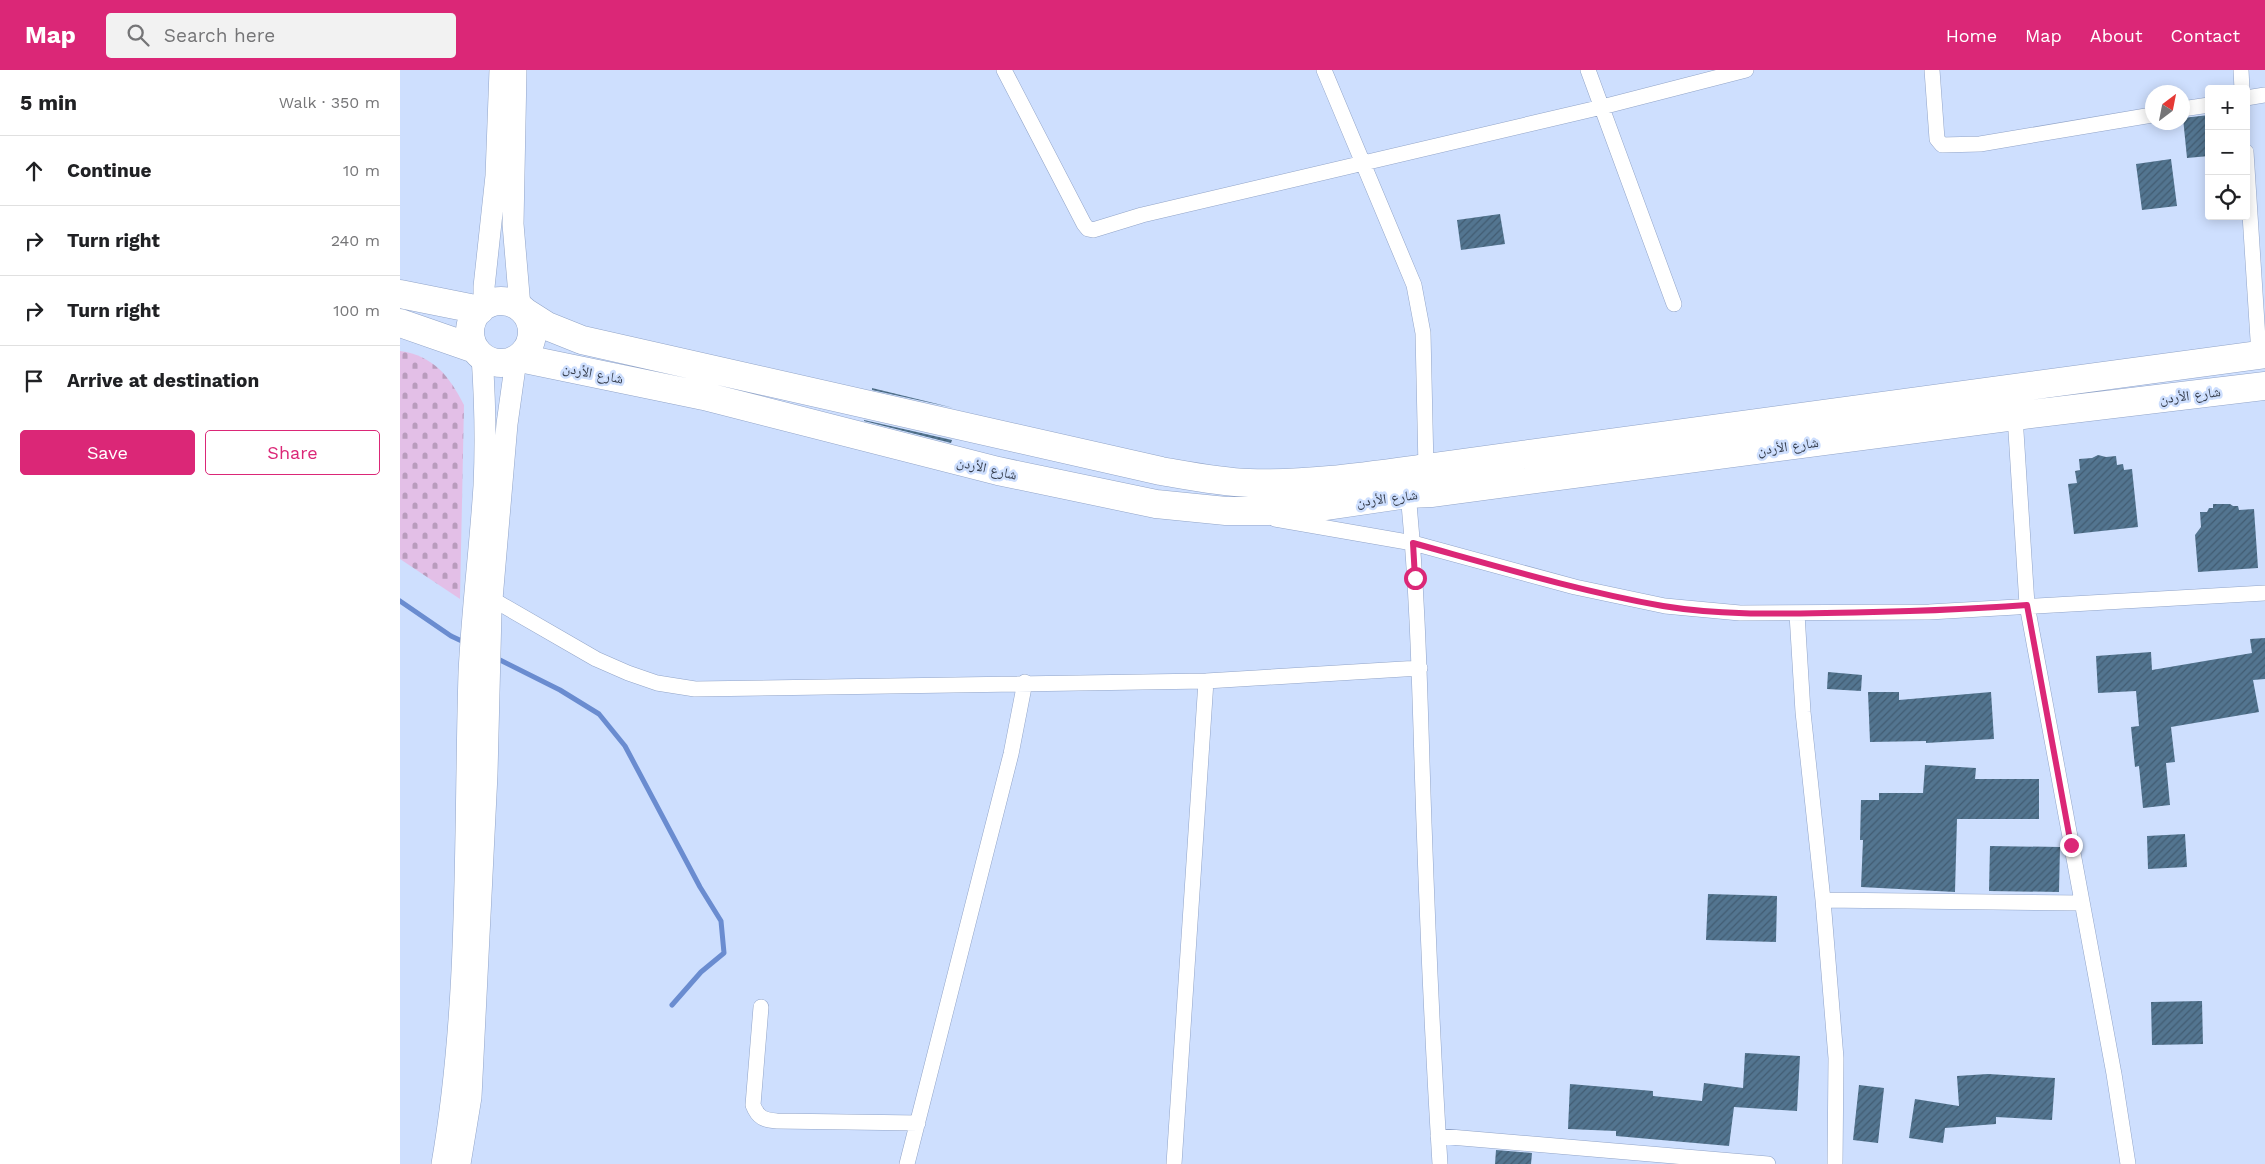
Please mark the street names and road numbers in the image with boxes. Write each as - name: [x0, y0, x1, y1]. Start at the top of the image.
- street label: شارع الأردن: [561, 359, 625, 389]
- street label: شارع الأردن: [2159, 383, 2222, 409]
- street label: شارع الأردن: [1756, 434, 1820, 460]
- street label: شارع الأردن: [955, 453, 1019, 485]
- street label: شارع الأردن: [1356, 486, 1419, 512]

